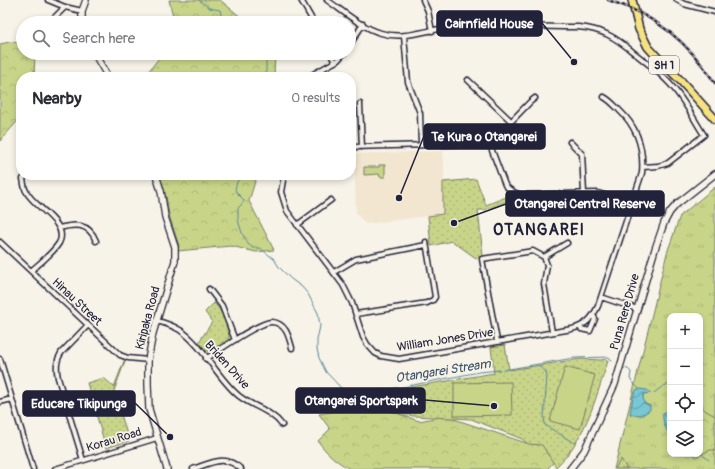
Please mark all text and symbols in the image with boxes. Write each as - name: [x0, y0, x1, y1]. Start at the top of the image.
- callout: Cairnfield House: [437, 11, 542, 36]
- search box: [16, 16, 356, 60]
- text: Cairnfield House: [445, 16, 534, 32]
- icon: search: [30, 27, 52, 49]
- text: Search here: [62, 29, 135, 48]
- road number: SH 1: [649, 56, 679, 74]
- text: Nearby: [32, 88, 81, 109]
- text: 0 results: [291, 90, 340, 106]
- callout: Te Kura o Otangarei: [424, 124, 545, 149]
- text: Te Kura o Otangarei: [430, 129, 537, 145]
- callout: Otangarei Central Reserve: [506, 191, 664, 216]
- text: Otangarei Central Reserve: [514, 196, 656, 212]
- district label: OTANGAREI: [493, 220, 585, 240]
- street label: Puna Rere Drive: [607, 272, 643, 352]
- street label: Hinau Street: [49, 275, 105, 329]
- street label: Kiripaka Road: [132, 285, 164, 351]
- map controls: [667, 313, 703, 457]
- button: +: [667, 313, 703, 349]
- street label: William Jones Drive: [396, 325, 494, 355]
- street label: Briden Drive: [201, 338, 253, 392]
- button: −: [667, 349, 703, 385]
- water label: Otangarei Stream: [394, 355, 493, 386]
- button: locate: [667, 385, 703, 421]
- callout: Otangarei Sportspark: [296, 388, 425, 413]
- callout: Educare Tikipunga: [23, 391, 135, 416]
- text: Otangarei Sportspark: [304, 393, 418, 409]
- text: Educare Tikipunga: [31, 396, 127, 412]
- button: layers: [667, 421, 703, 457]
- street label: Korau Road: [85, 424, 143, 455]

